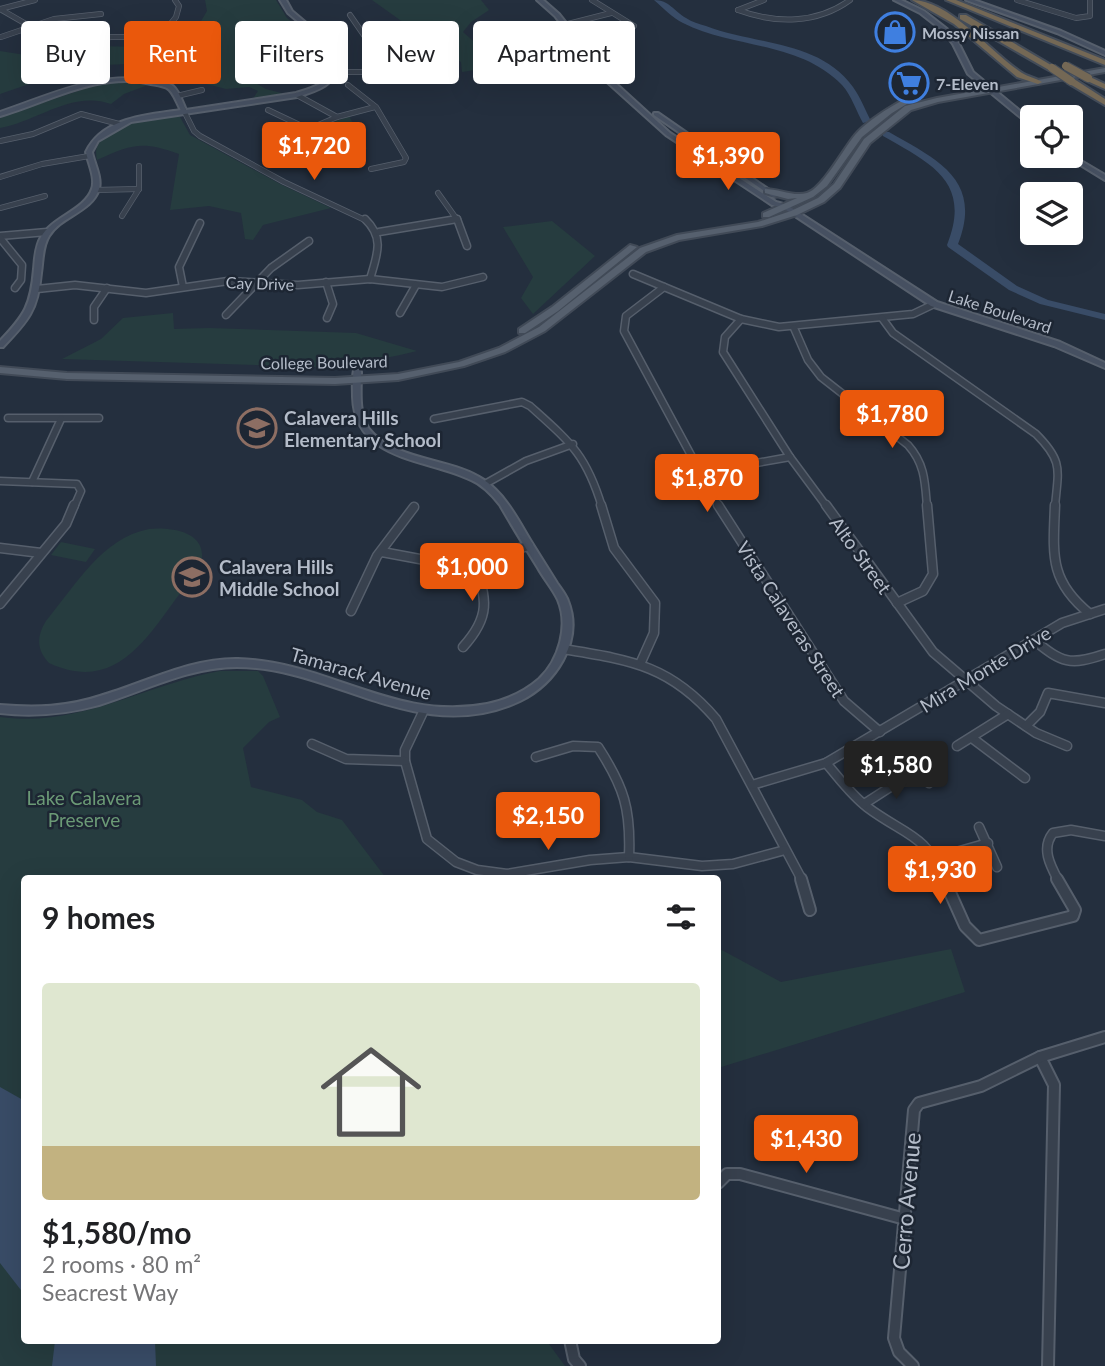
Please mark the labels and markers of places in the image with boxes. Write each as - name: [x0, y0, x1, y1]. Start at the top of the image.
- shop icon: Mossy Nissan: [874, 11, 916, 53]
- place label: Mossy Nissan: [922, 23, 1019, 42]
- supermarket icon: 7-Eleven: [888, 62, 930, 104]
- place label: 7-Eleven: [936, 74, 999, 93]
- pin: $1,720: [257, 122, 371, 182]
- pin: $1,390: [671, 132, 785, 192]
- pin: $1,780: [835, 391, 949, 450]
- place label: Calavera Hills Elementary School: [284, 406, 441, 451]
- school or university icon: Calavera Hills Elementary School: [236, 407, 278, 449]
- pin: $1,870: [650, 454, 764, 514]
- pin: $1,000: [415, 544, 529, 603]
- place label: Calavera Hills Middle School: [219, 555, 340, 600]
- school or university icon: Calavera Hills Middle School: [171, 556, 213, 598]
- pin: $1,580: [839, 742, 953, 801]
- pin: $2,150: [491, 792, 605, 852]
- pin: $1,930: [883, 846, 997, 906]
- pin: $1,430: [749, 1116, 863, 1175]

